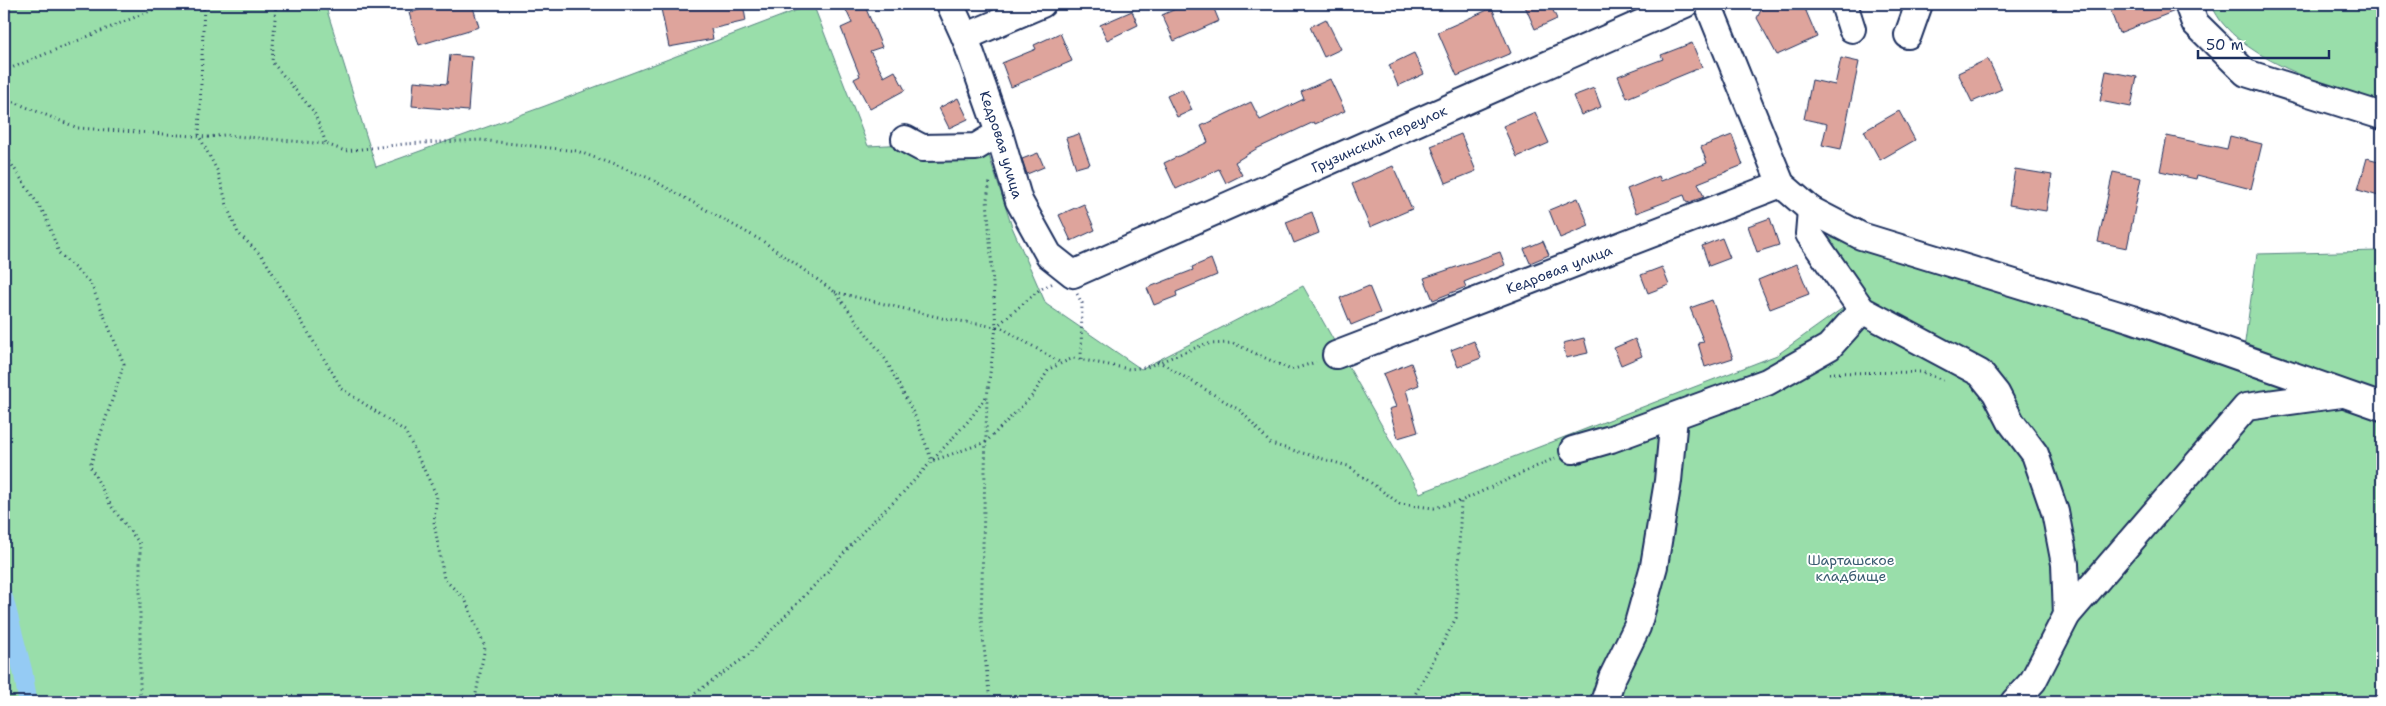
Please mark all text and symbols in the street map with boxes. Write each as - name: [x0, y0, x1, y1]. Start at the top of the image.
- scale bar: [2198, 28, 2330, 60]
- text: 50 m: [2206, 35, 2244, 55]
- street label: Кедровая улица: [976, 88, 1027, 201]
- street label: Грузинский переулок: [1309, 101, 1450, 177]
- street label: Кедровая улица: [1504, 241, 1615, 298]
- park label: Шарташское кладбище: [1807, 551, 1895, 585]

